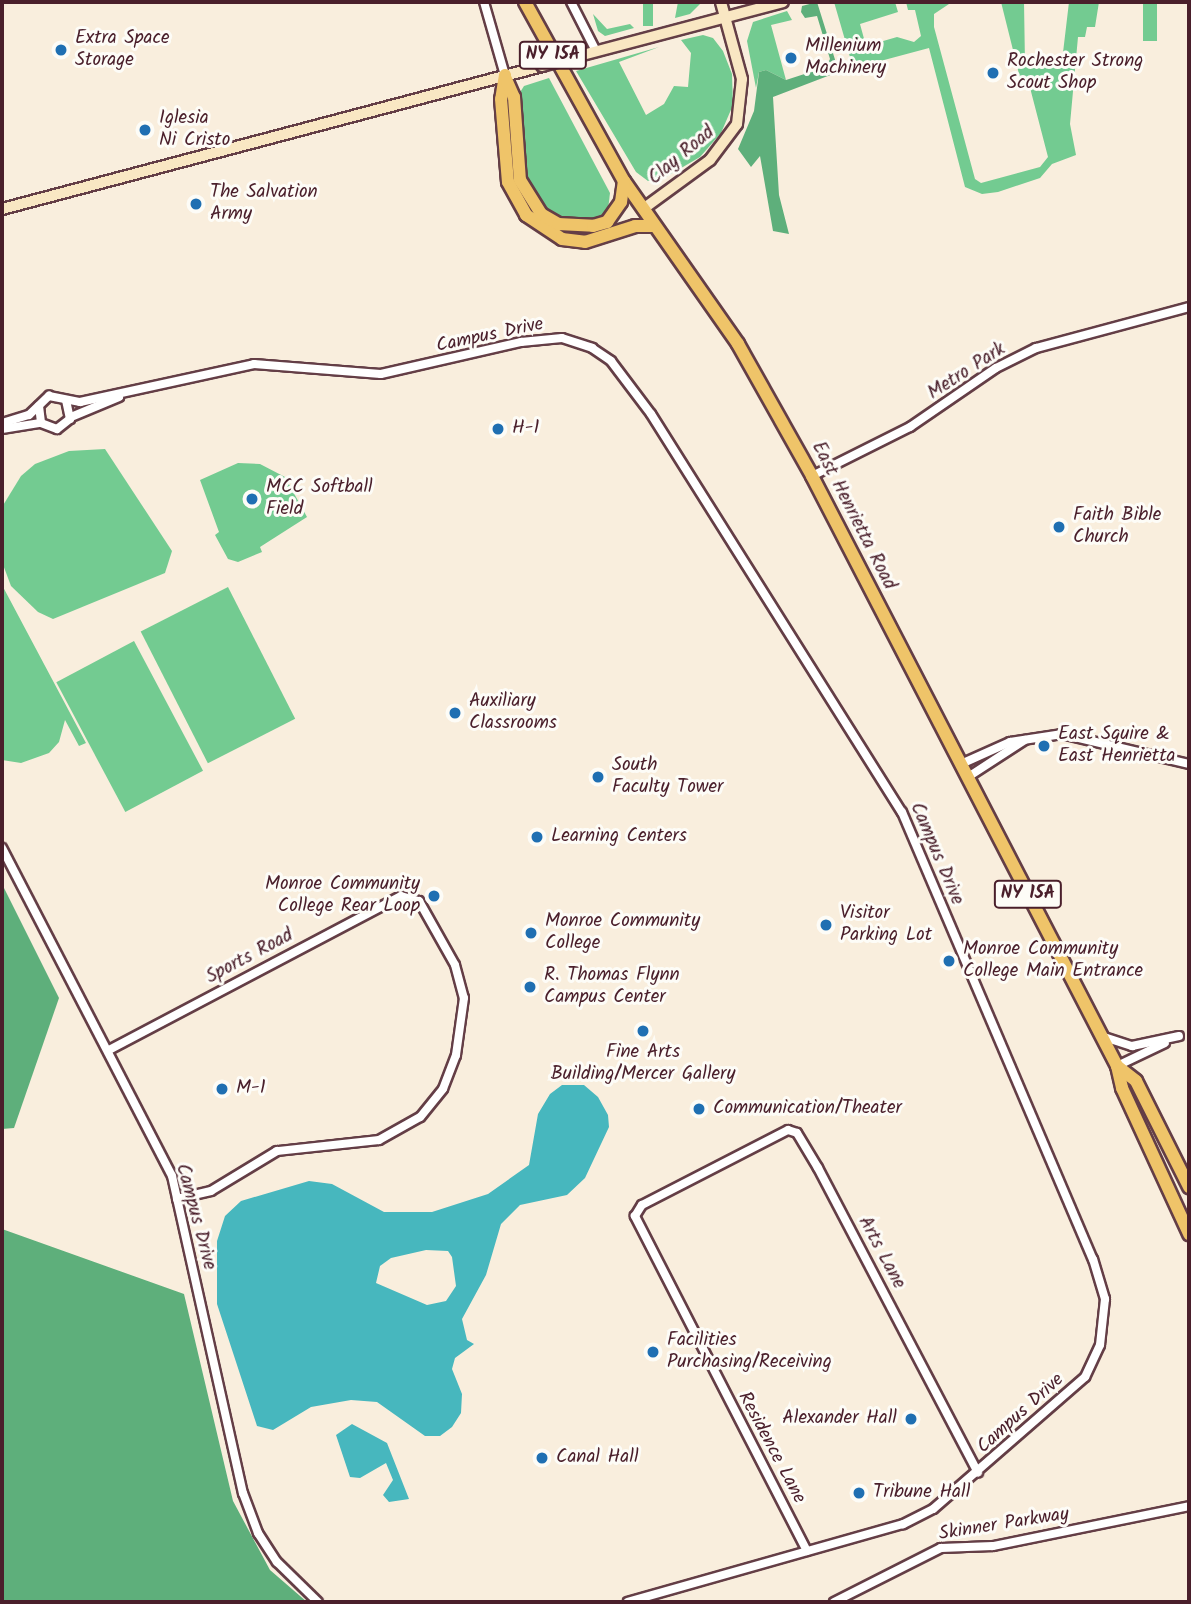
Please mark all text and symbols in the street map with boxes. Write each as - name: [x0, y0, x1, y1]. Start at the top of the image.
- place label: Extra Space Storage: [75, 28, 169, 72]
- place label: Millenium Machinery: [805, 36, 886, 80]
- road number: NY 15A: [518, 40, 588, 70]
- marker: Extra Space Storage: [53, 42, 69, 58]
- marker: Millenium Machinery: [783, 50, 799, 66]
- place label: Rochester Strong Scout Shop: [1007, 51, 1143, 95]
- marker: Rochester Strong Scout Shop: [985, 65, 1001, 81]
- place label: Iglesia Ni Cristo: [159, 108, 230, 152]
- marker: Iglesia Ni Cristo: [137, 122, 153, 138]
- street label: Clay Road: [644, 122, 720, 190]
- place label: The Salvation Army: [210, 182, 318, 226]
- marker: The Salvation Army: [188, 196, 204, 212]
- street label: Campus Drive: [434, 314, 546, 358]
- street label: Metro Park: [924, 339, 1010, 405]
- place label: H-1: [512, 418, 539, 440]
- marker: H-1: [490, 421, 506, 437]
- street label: East Henrietta Road: [806, 438, 900, 594]
- place label: MCC Softball Field: [266, 477, 373, 521]
- marker: MCC Softball Field: [244, 491, 260, 507]
- place label: Faith Bible Church: [1073, 505, 1161, 549]
- marker: Faith Bible Church: [1051, 519, 1067, 535]
- place label: Auxiliary Classrooms: [469, 691, 557, 735]
- marker: Auxiliary Classrooms: [447, 705, 463, 721]
- place label: East Squire & East Henrietta: [1058, 724, 1175, 768]
- marker: East Squire & East Henrietta: [1036, 738, 1052, 754]
- place label: South Faculty Tower: [612, 755, 723, 799]
- marker: South Faculty Tower: [590, 769, 606, 785]
- street label: Campus Drive: [904, 799, 968, 909]
- place label: Learning Centers: [551, 826, 687, 848]
- marker: Learning Centers: [529, 829, 545, 845]
- place label: Monroe Community College Rear Loop: [265, 874, 420, 918]
- road number: NY 15A: [993, 880, 1063, 908]
- marker: Monroe Community College Rear Loop: [426, 888, 442, 904]
- place label: Visitor Parking Lot: [840, 903, 932, 947]
- place label: Monroe Community College: [545, 911, 700, 955]
- marker: Visitor Parking Lot: [818, 917, 834, 933]
- street label: Sports Road: [203, 925, 297, 989]
- marker: Monroe Community College: [523, 925, 539, 941]
- place label: Monroe Community College Main Entrance: [963, 939, 1143, 983]
- marker: Monroe Community College Main Entrance: [941, 953, 957, 969]
- place label: R. Thomas Flynn Campus Center: [544, 965, 680, 1009]
- marker: R. Thomas Flynn Campus Center: [522, 979, 538, 995]
- marker: Fine Arts Building/Mercer Gallery: [635, 1023, 651, 1039]
- place label: Fine Arts Building/Mercer Gallery: [551, 1042, 735, 1086]
- place label: M-1: [236, 1078, 266, 1100]
- marker: M-1: [214, 1081, 230, 1097]
- place label: Communication/Theater: [713, 1098, 902, 1120]
- marker: Communication/Theater: [691, 1101, 707, 1117]
- street label: Campus Drive: [170, 1161, 220, 1273]
- street label: Arts Lane: [852, 1213, 910, 1293]
- place label: Facilities Purchasing/Receiving: [667, 1330, 832, 1374]
- marker: Facilities Purchasing/Receiving: [645, 1344, 661, 1360]
- street label: Campus Drive: [973, 1369, 1069, 1459]
- street label: Residence Lane: [732, 1388, 810, 1508]
- place label: Alexander Hall: [782, 1408, 897, 1430]
- marker: Alexander Hall: [903, 1411, 919, 1427]
- place label: Canal Hall: [556, 1447, 639, 1469]
- marker: Canal Hall: [534, 1450, 550, 1466]
- place label: Tribune Hall: [873, 1482, 970, 1504]
- marker: Tribune Hall: [851, 1485, 867, 1501]
- street label: Skinner Parkway: [937, 1503, 1071, 1547]

